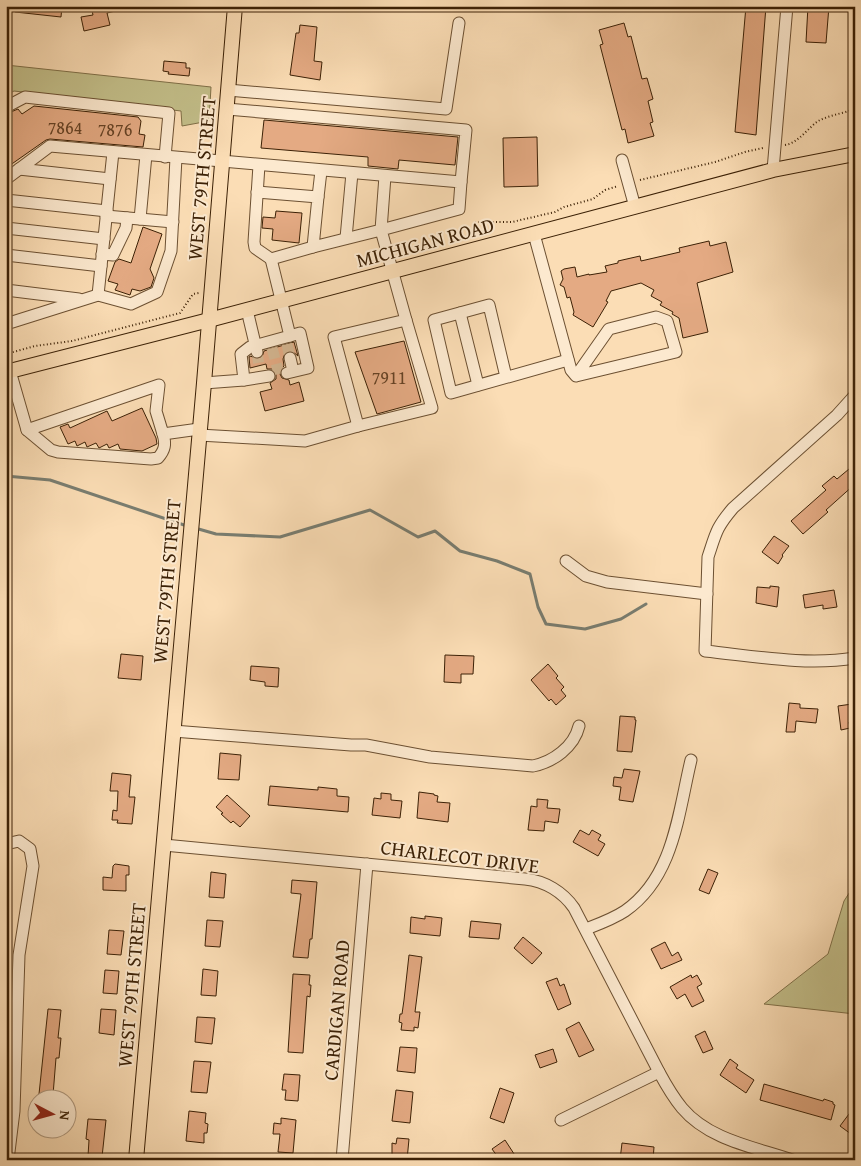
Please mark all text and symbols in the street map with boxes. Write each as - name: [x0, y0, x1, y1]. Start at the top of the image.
- street label: WEST 79TH STREET: [179, 95, 223, 261]
- house number: 7864: [48, 114, 82, 141]
- house number: 7876: [98, 116, 132, 143]
- street label: MICHIGAN ROAD: [353, 210, 497, 274]
- house number: 7911: [372, 364, 406, 391]
- street label: WEST 79TH STREET: [144, 498, 188, 664]
- street label: CHARLECOT DRIVE: [379, 832, 541, 880]
- street label: WEST 79TH STREET: [109, 902, 153, 1068]
- street label: CARDIGAN ROAD: [315, 939, 357, 1081]
- north arrow: [28, 1088, 78, 1138]
- text: N: [54, 1110, 75, 1122]

